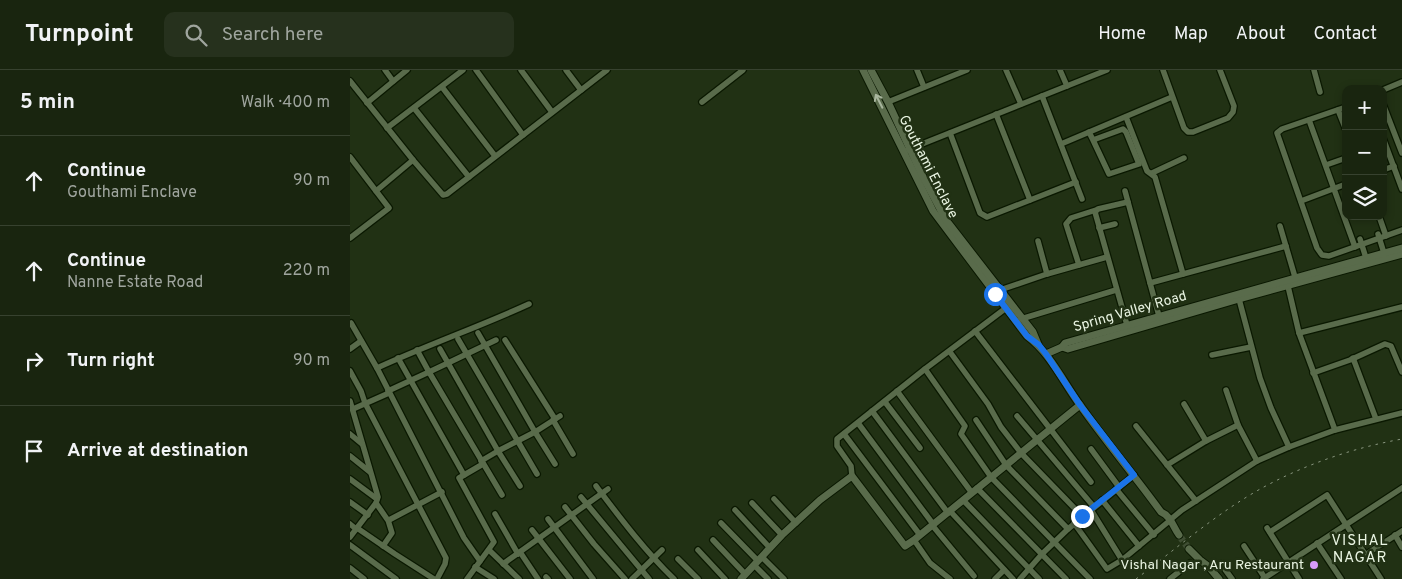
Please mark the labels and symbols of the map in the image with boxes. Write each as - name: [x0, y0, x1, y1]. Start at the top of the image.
- one-way arrow: [874, 94, 883, 109]
- street label: Gouthami Enclave: [895, 113, 961, 221]
- route start: [984, 283, 1007, 306]
- street label: Spring Valley Road: [1071, 288, 1189, 336]
- route end: [1071, 505, 1094, 528]
- district label: VISHAL NAGAR: [1331, 532, 1389, 568]
- place label: Vishal Nagar , Aru Restaurant: [1120, 557, 1304, 574]
- marker: Vishal Nagar , Aru Restaurant: [1308, 559, 1320, 571]

